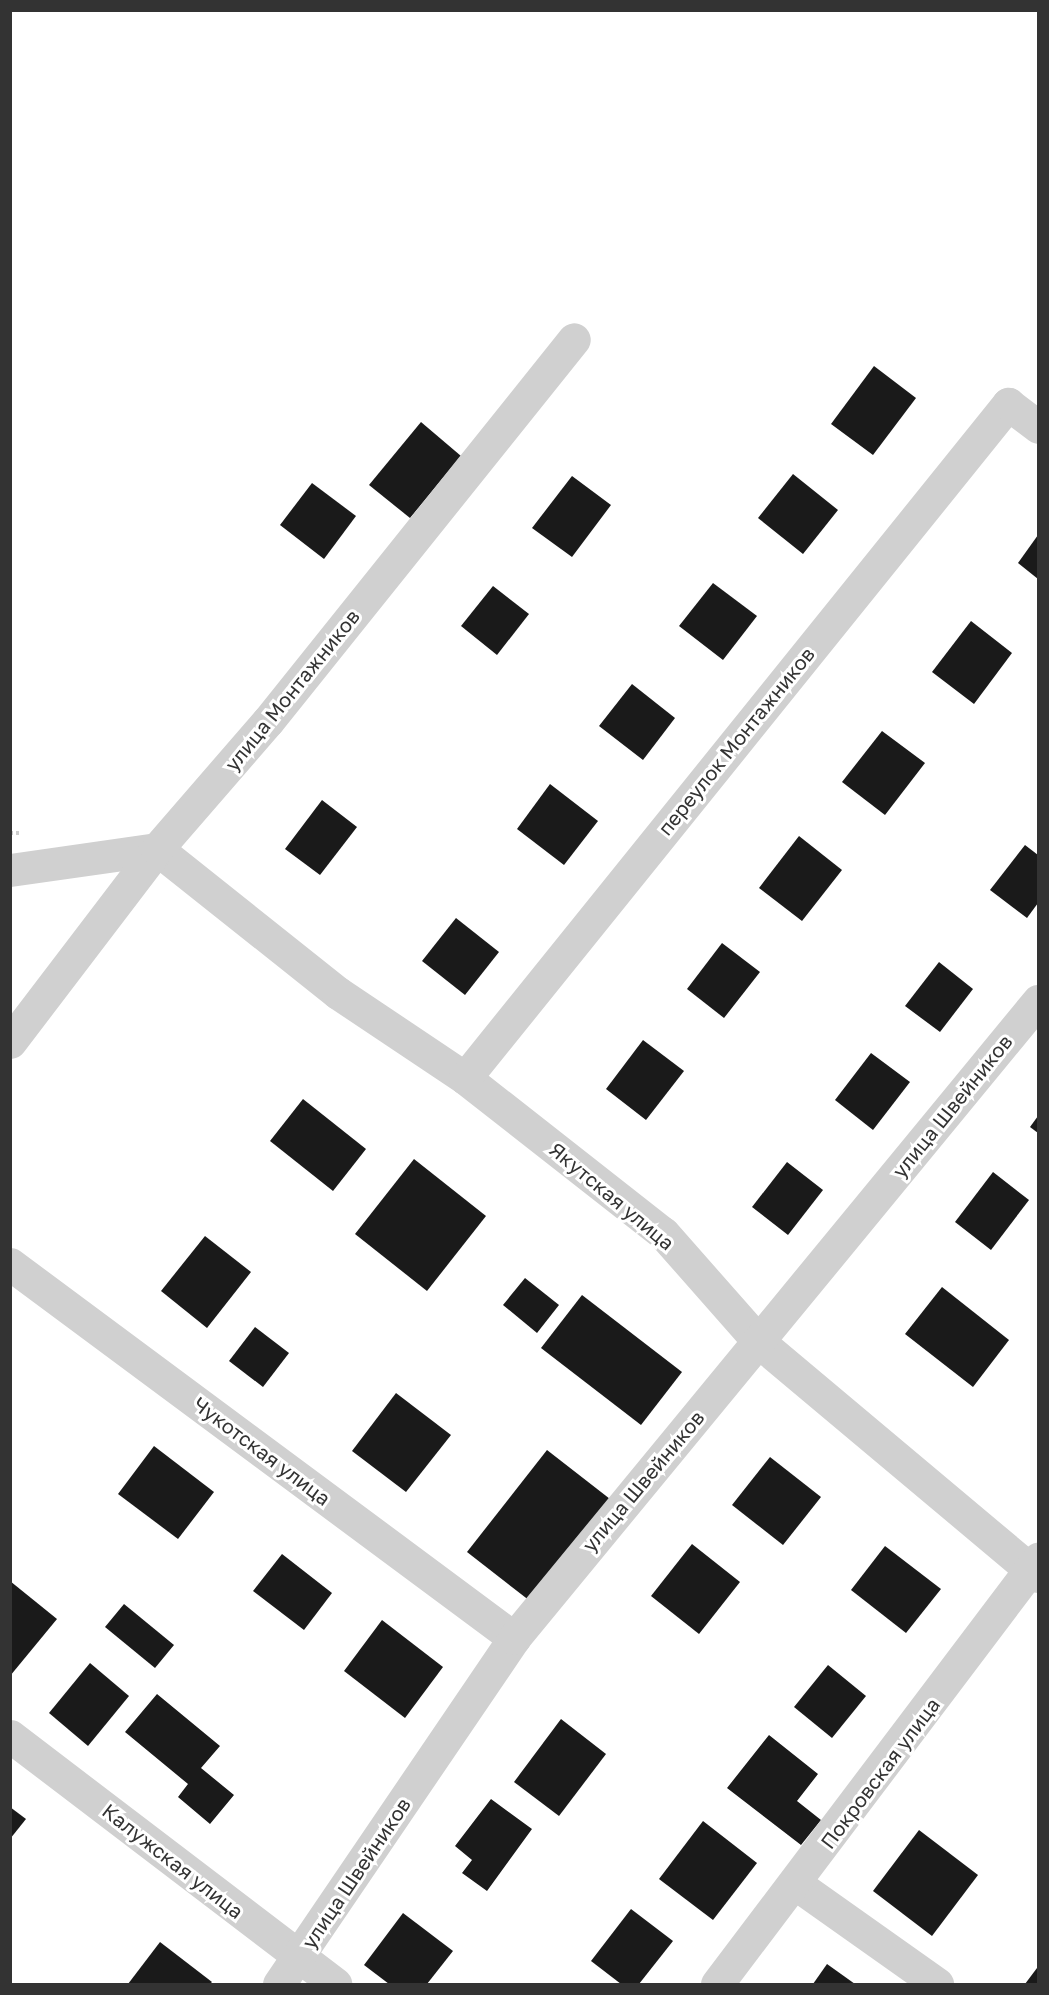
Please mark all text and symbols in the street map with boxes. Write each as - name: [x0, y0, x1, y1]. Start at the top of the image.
- street label: улица Монтажников: [220, 605, 364, 775]
- street label: переулок Монтажников: [653, 642, 819, 840]
- street label: улица Швейников: [887, 1030, 1017, 1182]
- street label: Якутская улица: [545, 1137, 679, 1255]
- street label: Чукотская улица: [189, 1392, 335, 1510]
- street label: улица Швейников: [577, 1406, 709, 1556]
- street label: Покровская улица: [815, 1693, 945, 1853]
- street label: улица Швейников: [297, 1793, 415, 1953]
- street label: Калужская улица: [98, 1799, 248, 1923]

